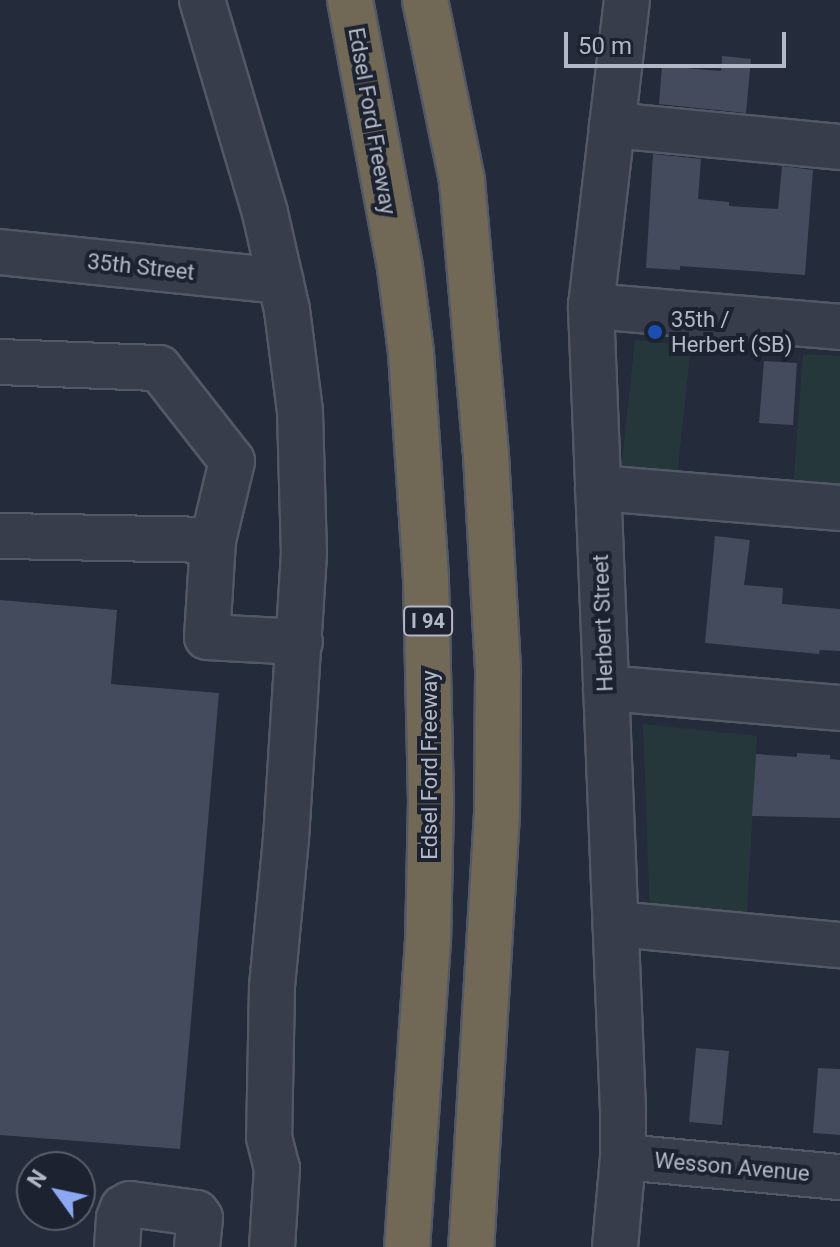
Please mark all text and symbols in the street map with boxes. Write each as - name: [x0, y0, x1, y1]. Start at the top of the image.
- scale bar: [568, 16, 790, 66]
- street label: Edsel Ford Freeway: [343, 25, 401, 217]
- text: 50 m: [578, 32, 632, 60]
- street label: 35th Street: [86, 248, 196, 286]
- place label: 35th / Herbert (SB): [671, 306, 792, 358]
- marker: 35th / Herbert (SB): [646, 323, 664, 341]
- street label: Herbert Street: [587, 554, 619, 692]
- road number: I 94: [402, 605, 454, 637]
- street label: Edsel Ford Freeway: [417, 670, 443, 860]
- street label: Wesson Avenue: [653, 1147, 811, 1187]
- north arrow: [16, 1151, 96, 1231]
- text: N: [22, 1165, 52, 1192]

